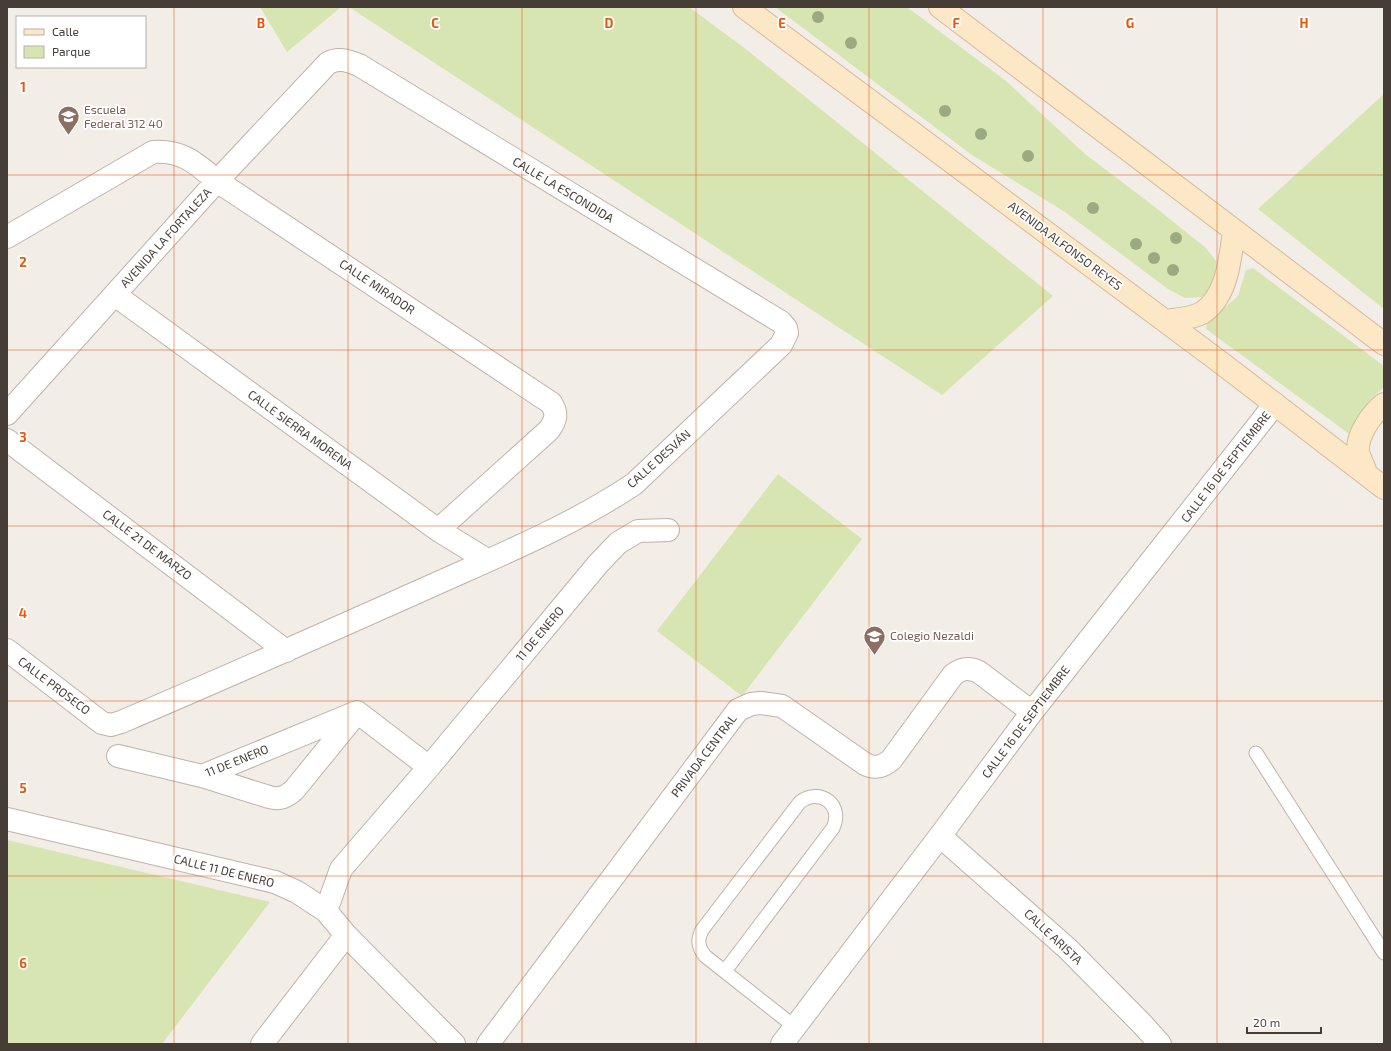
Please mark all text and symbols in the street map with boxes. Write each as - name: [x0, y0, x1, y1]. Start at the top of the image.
- text: B: [257, 15, 265, 31]
- text: C: [431, 15, 439, 31]
- text: D: [605, 15, 614, 31]
- text: E: [778, 15, 786, 31]
- text: F: [952, 15, 960, 31]
- text: G: [1126, 15, 1134, 31]
- text: H: [1300, 15, 1309, 31]
- legend: [16, 16, 146, 68]
- text: Calle: [52, 24, 79, 38]
- text: Parque: [52, 44, 90, 58]
- text: 1: [20, 79, 26, 95]
- place label: Escuela Federal 312 40: [84, 102, 163, 130]
- school or university icon: Escuela Federal 312 40: [56, 104, 82, 137]
- street label: CALLE LA ESCONDIDA: [511, 153, 617, 225]
- street label: AVENIDA LA FORTALEZA: [117, 184, 214, 290]
- street label: AVENIDA ALFONSO REYES: [1006, 198, 1125, 293]
- text: 2: [19, 254, 27, 270]
- street label: CALLE MIRADOR: [337, 256, 418, 317]
- street label: CALLE SIERRA MORENA: [246, 387, 356, 472]
- street label: CALLE 16 DE SEPTIEMBRE: [1177, 408, 1273, 525]
- street label: CALLE DESVÁN: [624, 426, 693, 490]
- text: 3: [19, 429, 27, 445]
- street label: CALLE 21 DE MARZO: [100, 506, 195, 582]
- street label: 11 DE ENERO: [512, 603, 566, 663]
- text: 4: [19, 605, 27, 621]
- school or university icon: Colegio Nezaldi: [862, 623, 888, 656]
- place label: Colegio Nezaldi: [890, 628, 974, 642]
- street label: CALLE PROSECO: [16, 654, 93, 717]
- street label: CALLE 16 DE SEPTIEMBRE: [978, 662, 1072, 780]
- street label: PRIVADA CENTRAL: [668, 711, 739, 799]
- street label: 11 DE ENERO: [203, 741, 270, 779]
- text: 5: [19, 780, 27, 796]
- street label: CALLE 11 DE ENERO: [173, 851, 276, 889]
- street label: CALLE ARISTA: [1022, 906, 1086, 967]
- text: 6: [19, 955, 27, 971]
- scale bar: [1247, 1009, 1321, 1035]
- text: 20 m: [1253, 1015, 1280, 1029]

